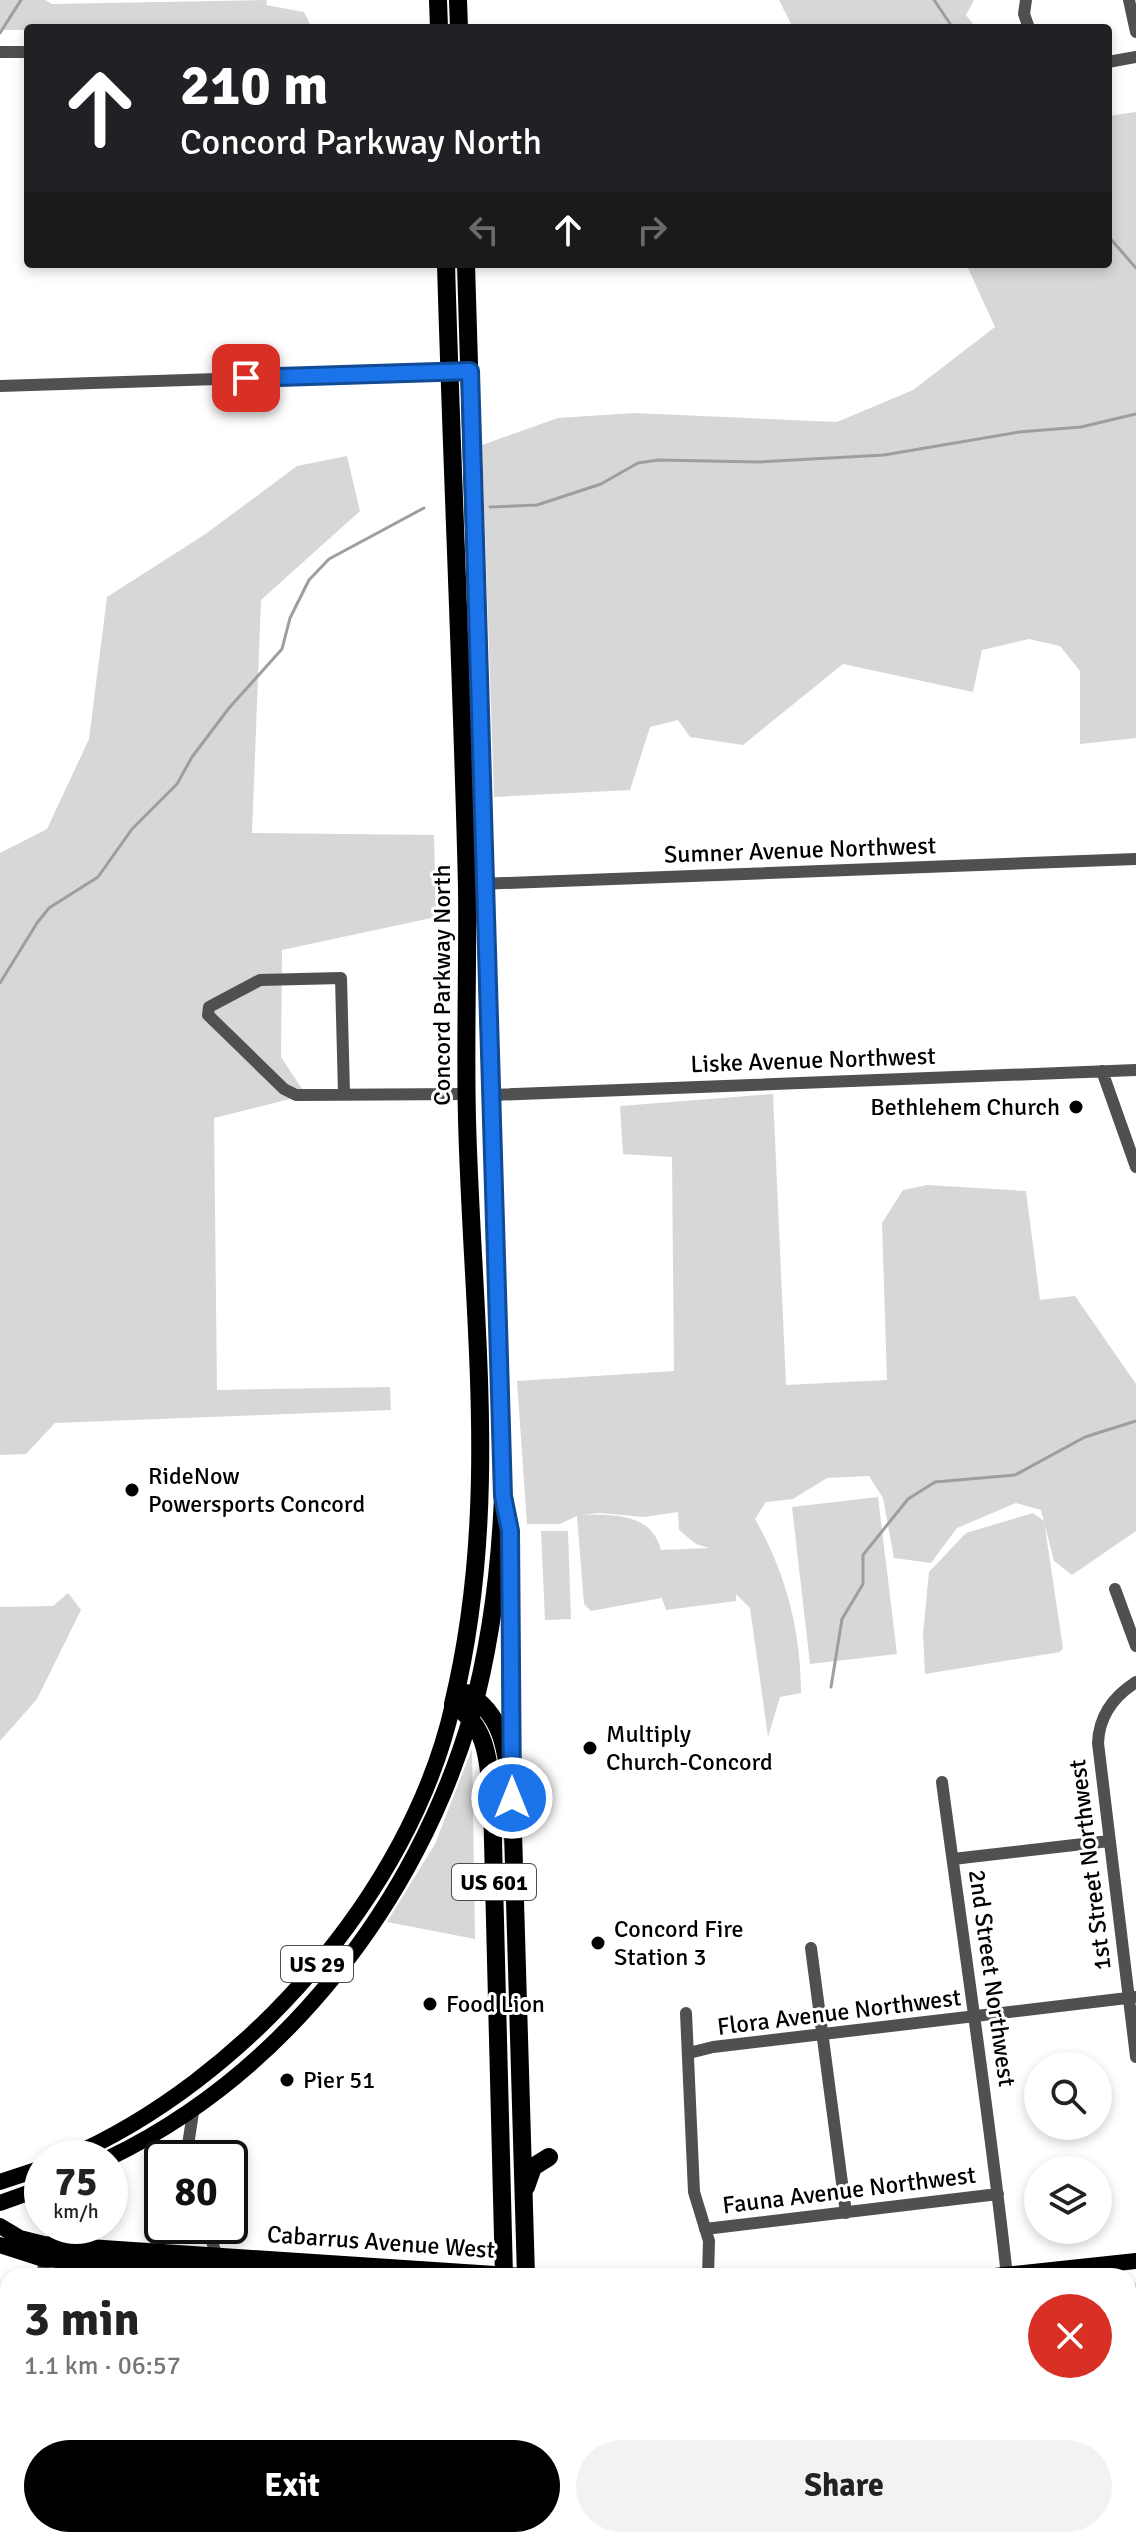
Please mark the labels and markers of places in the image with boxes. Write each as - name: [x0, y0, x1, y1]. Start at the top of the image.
- pin: [212, 344, 280, 412]
- place label: Bethlehem Church: [870, 1092, 1060, 1122]
- marker: Bethlehem Church: [1067, 1098, 1085, 1116]
- place label: RideNow Powersports Concord: [148, 1461, 365, 1519]
- marker: RideNow Powersports Concord: [123, 1481, 141, 1499]
- place label: Multiply Church-Concord: [606, 1719, 773, 1777]
- marker: Multiply Church-Concord: [581, 1739, 599, 1757]
- place label: Concord Fire Station 3: [614, 1914, 744, 1972]
- marker: Concord Fire Station 3: [589, 1934, 607, 1952]
- place label: Food Lion: [446, 1989, 545, 2019]
- marker: Food Lion: [421, 1995, 439, 2013]
- place label: Pier 51: [303, 2065, 375, 2095]
- marker: Pier 51: [278, 2071, 296, 2089]

